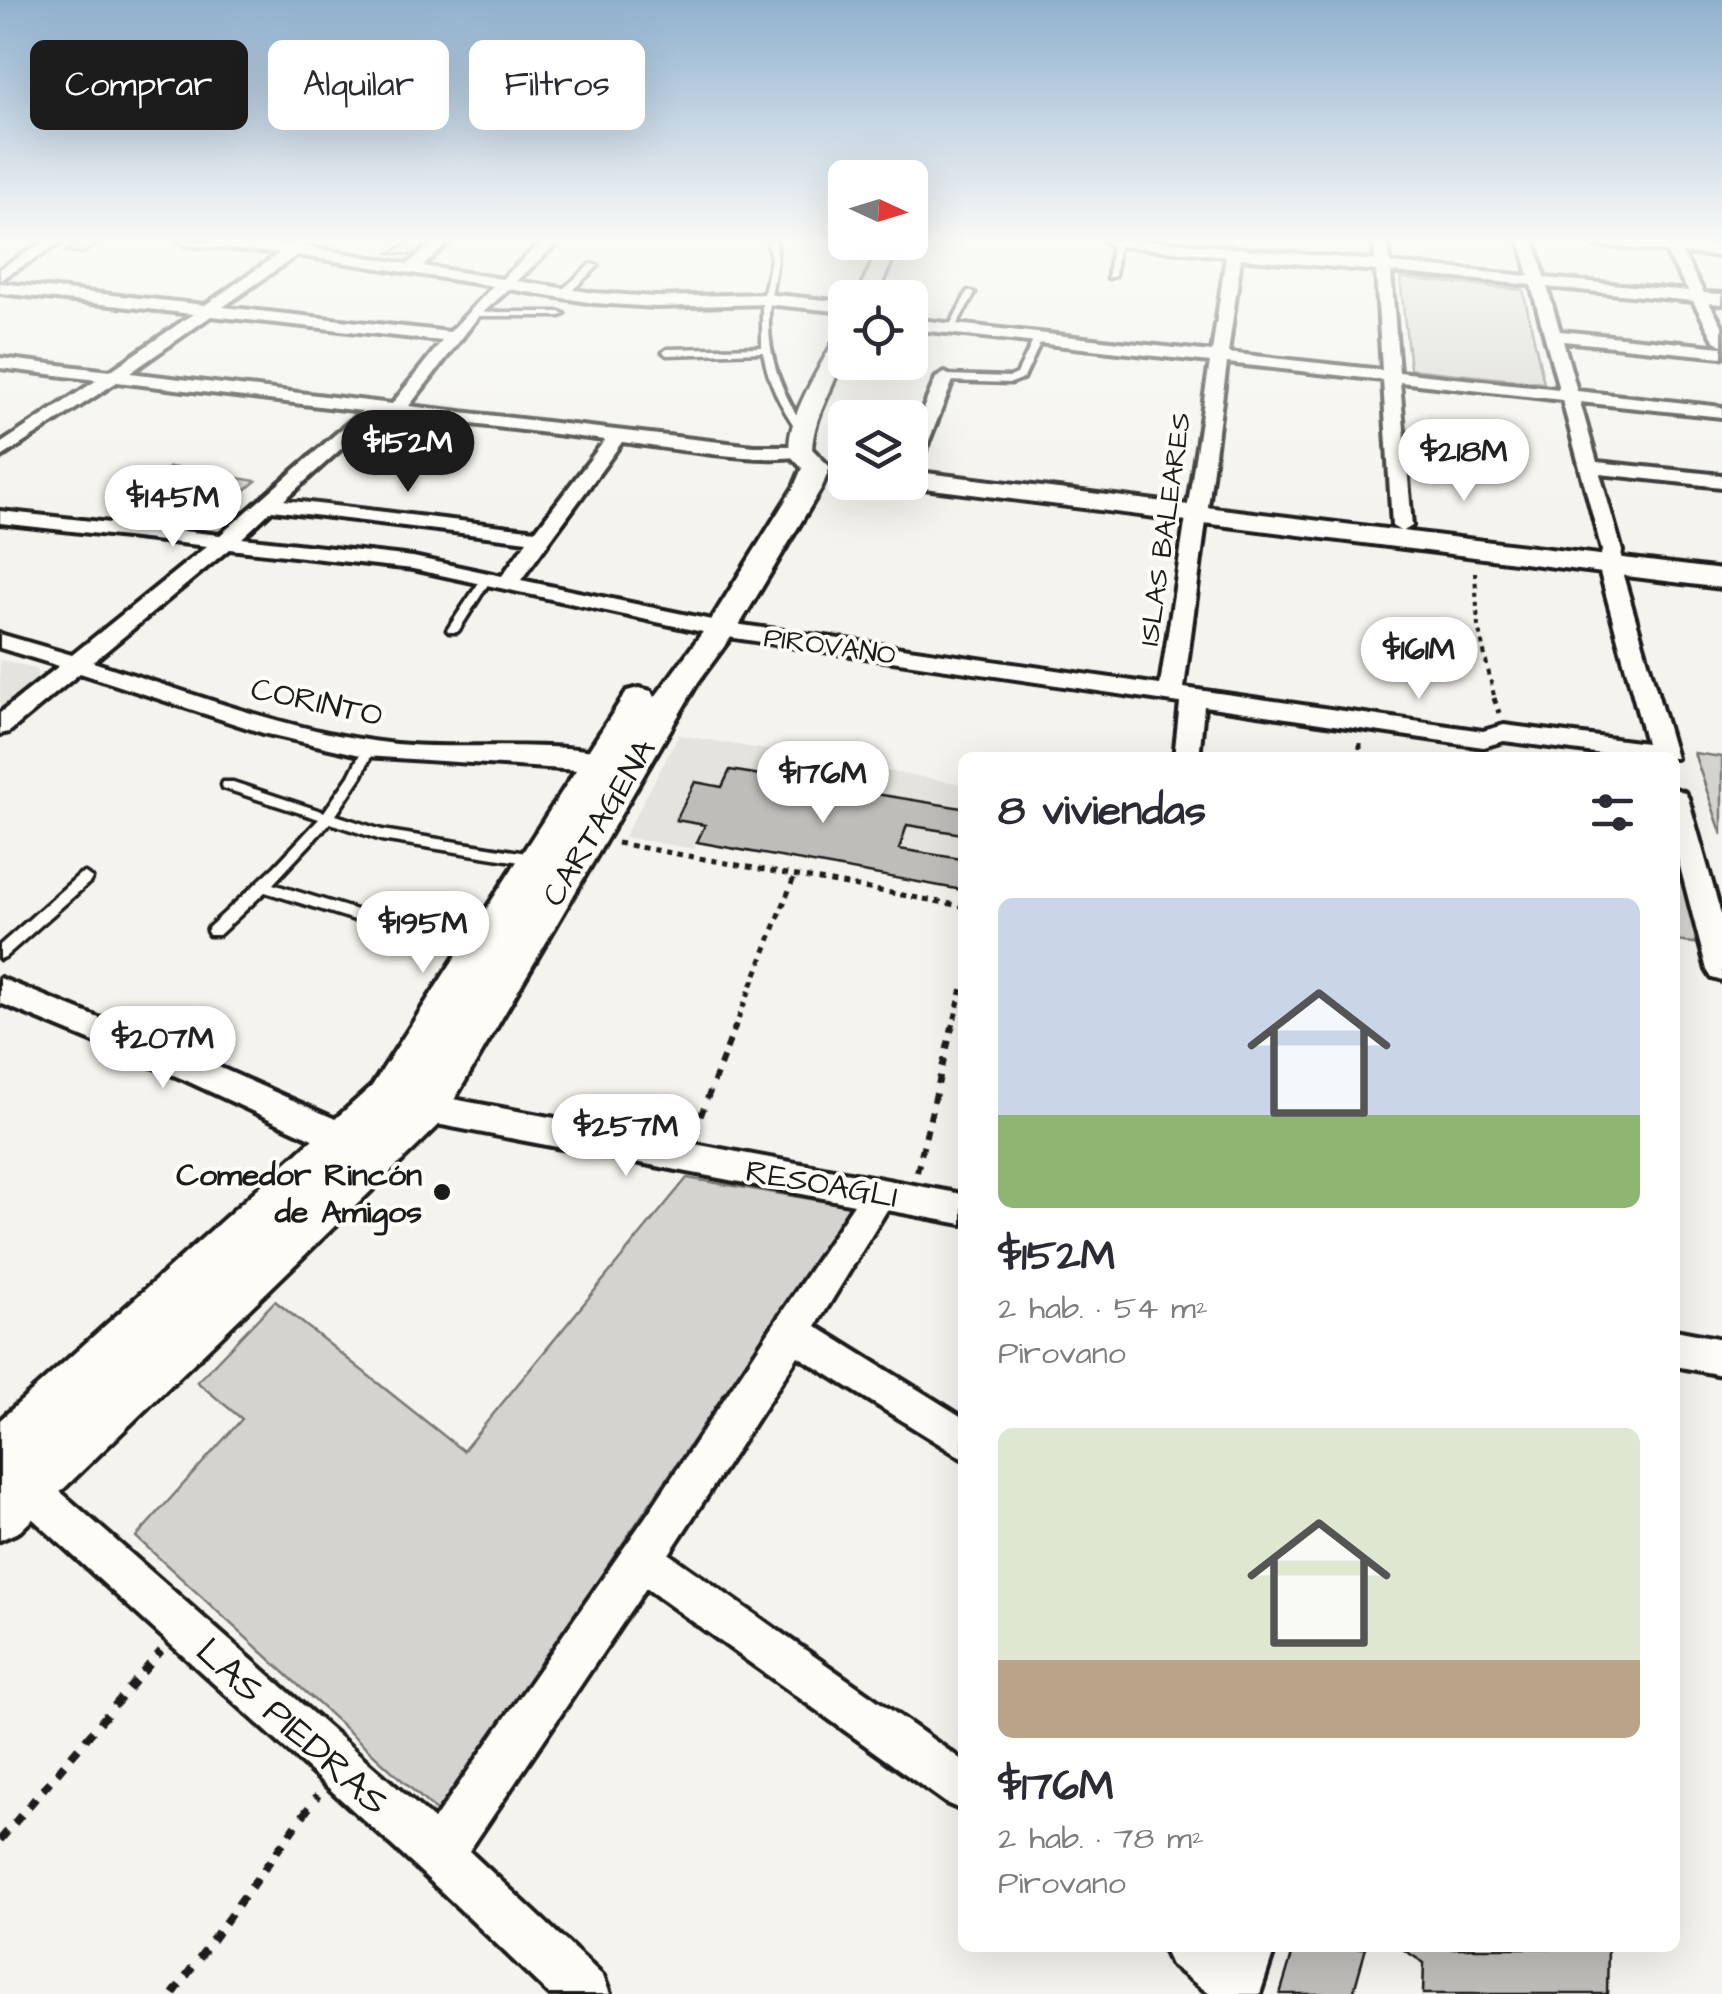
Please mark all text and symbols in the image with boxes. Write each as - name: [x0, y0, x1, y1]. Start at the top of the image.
- chip: Comprar: [30, 40, 248, 130]
- chip: Alquilar: [268, 40, 449, 130]
- chip: Filtros: [469, 40, 645, 130]
- north arrow: [828, 160, 928, 260]
- map controls: [828, 160, 928, 500]
- button: locate: [828, 280, 928, 380]
- button: layers: [828, 400, 928, 500]
- pin: $152M: [338, 410, 478, 495]
- street label: ISLAS BALEARES: [1130, 410, 1201, 648]
- pin: $218M: [1394, 419, 1534, 504]
- text: $152M: [363, 420, 453, 465]
- text: $218M: [1420, 429, 1508, 474]
- pin: $145M: [103, 465, 243, 550]
- text: $145M: [127, 475, 219, 520]
- pin: $161M: [1349, 617, 1489, 702]
- street label: PIROVANO: [761, 618, 898, 675]
- text: $161M: [1383, 627, 1455, 672]
- street label: CORINTO: [247, 667, 387, 738]
- street label: CARTAGENA: [532, 731, 667, 915]
- pin: $176M: [753, 741, 893, 826]
- text: $176M: [779, 751, 867, 796]
- text: 8 viviendas: [998, 783, 1206, 841]
- icon: filters: [1585, 785, 1640, 840]
- pin: $195M: [353, 891, 493, 976]
- text: $195M: [378, 901, 468, 946]
- icon: home: [1229, 963, 1409, 1143]
- pin: $207M: [93, 1006, 233, 1091]
- text: $207M: [112, 1016, 214, 1061]
- pin: $257M: [556, 1094, 696, 1179]
- text: $257M: [574, 1104, 678, 1149]
- street label: RESOAGLI: [742, 1149, 901, 1220]
- place label: Comedor Rincón de Amigos: [176, 1153, 422, 1236]
- marker: Comedor Rincón de Amigos: [431, 1181, 453, 1203]
- text: $152M: [998, 1228, 1115, 1286]
- text: 2 hab. · 54 m²: [998, 1286, 1208, 1331]
- text: Pirovano: [998, 1331, 1126, 1376]
- icon: home: [1229, 1493, 1409, 1673]
- street label: LAS PIEDRAS: [184, 1627, 399, 1828]
- text: $176M: [998, 1758, 1114, 1816]
- text: 2 hab. · 78 m²: [998, 1816, 1204, 1861]
- text: Pirovano: [998, 1861, 1126, 1906]

